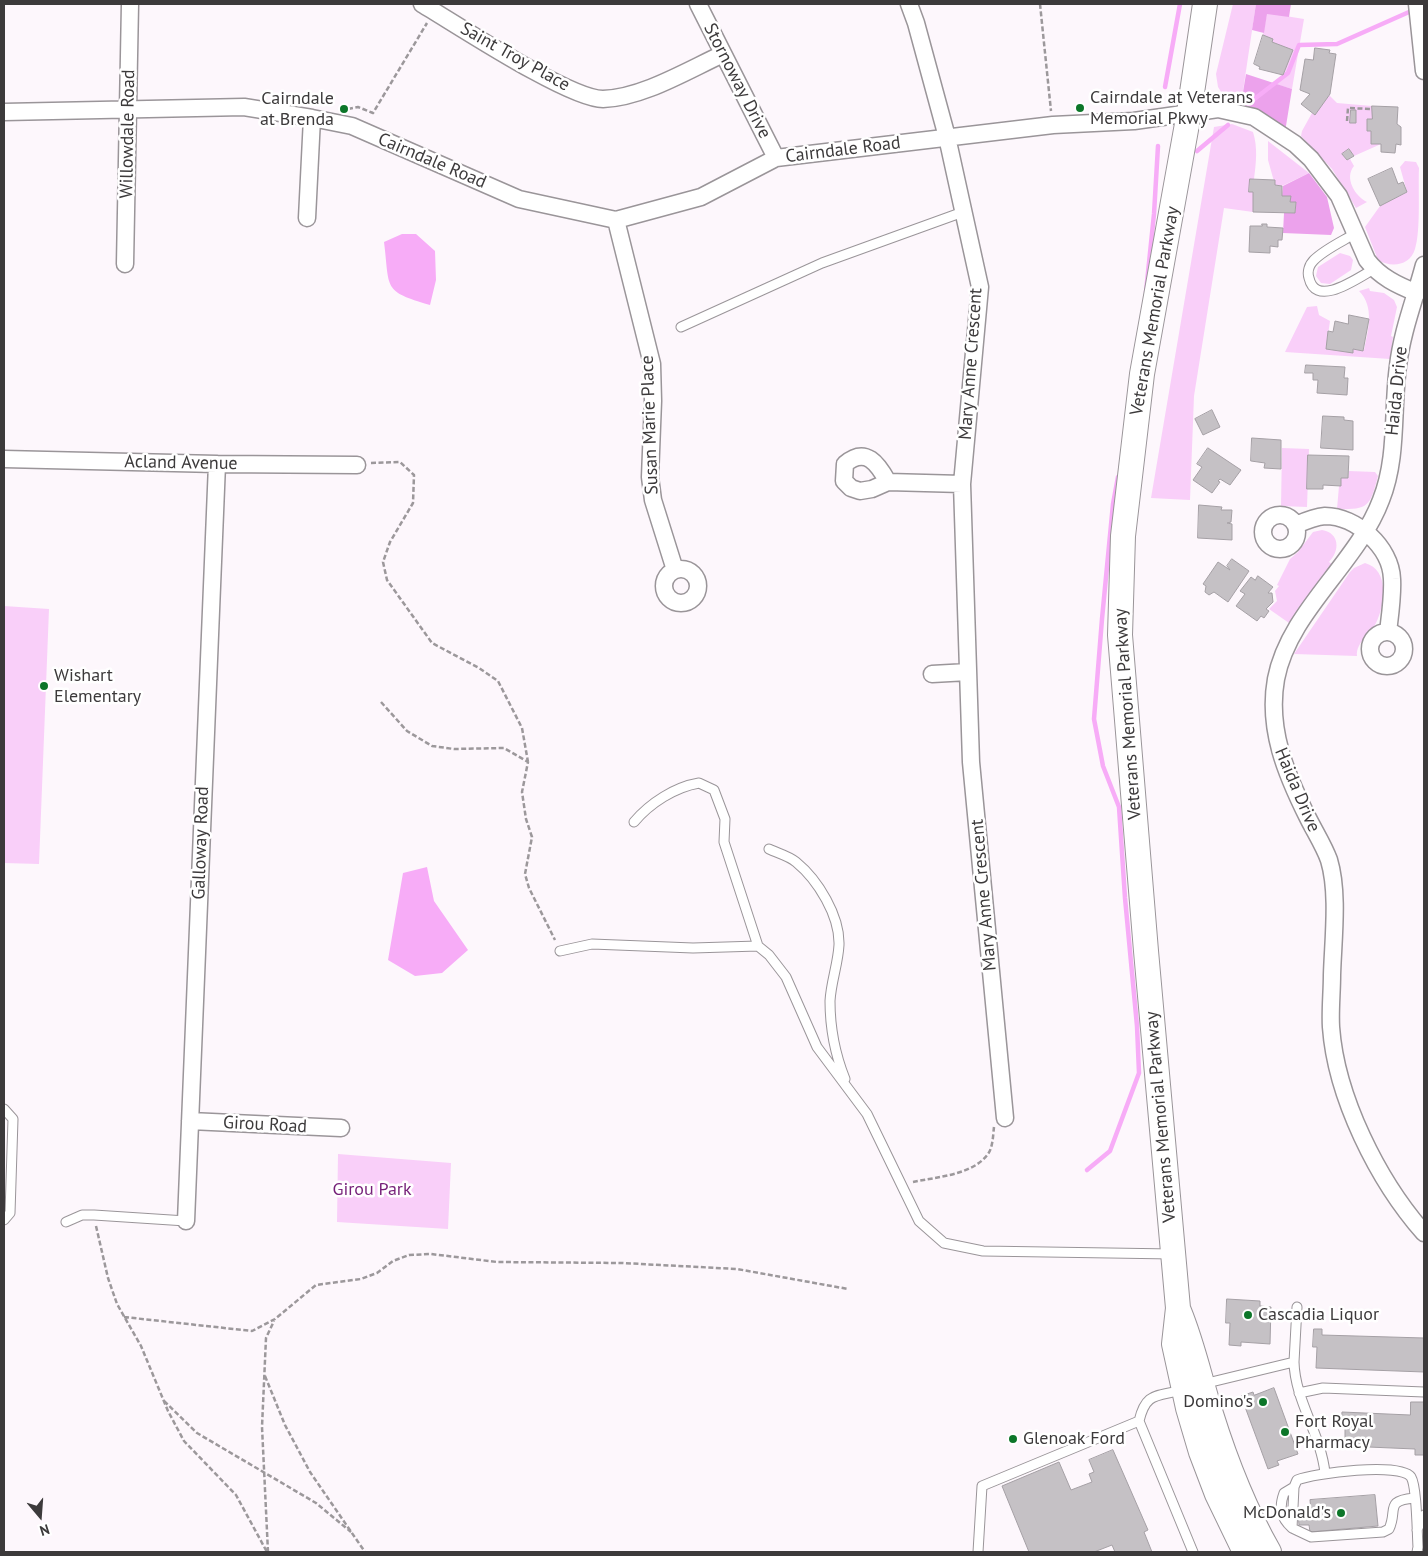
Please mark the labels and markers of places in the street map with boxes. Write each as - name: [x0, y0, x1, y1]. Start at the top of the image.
- place label: Cairndale at Veterans Memorial Pkwy: [1090, 87, 1253, 130]
- place label: Cairndale at Brenda: [260, 88, 334, 130]
- marker: Cairndale at Veterans Memorial Pkwy: [1074, 102, 1086, 114]
- marker: Cairndale at Brenda: [338, 103, 350, 115]
- place label: Wishart Elementary: [54, 665, 141, 708]
- marker: Wishart Elementary: [38, 680, 50, 692]
- place label: Cascadia Liquor: [1258, 1304, 1379, 1326]
- marker: Cascadia Liquor: [1242, 1309, 1254, 1321]
- place label: Domino's: [1183, 1391, 1253, 1413]
- marker: Domino's: [1257, 1396, 1269, 1408]
- place label: Fort Royal Pharmacy: [1295, 1411, 1373, 1454]
- marker: Fort Royal Pharmacy: [1279, 1426, 1291, 1438]
- place label: Glenoak Ford: [1023, 1428, 1125, 1450]
- marker: Glenoak Ford: [1007, 1433, 1019, 1445]
- place label: McDonald's: [1243, 1502, 1331, 1524]
- marker: McDonald's: [1335, 1507, 1347, 1519]

